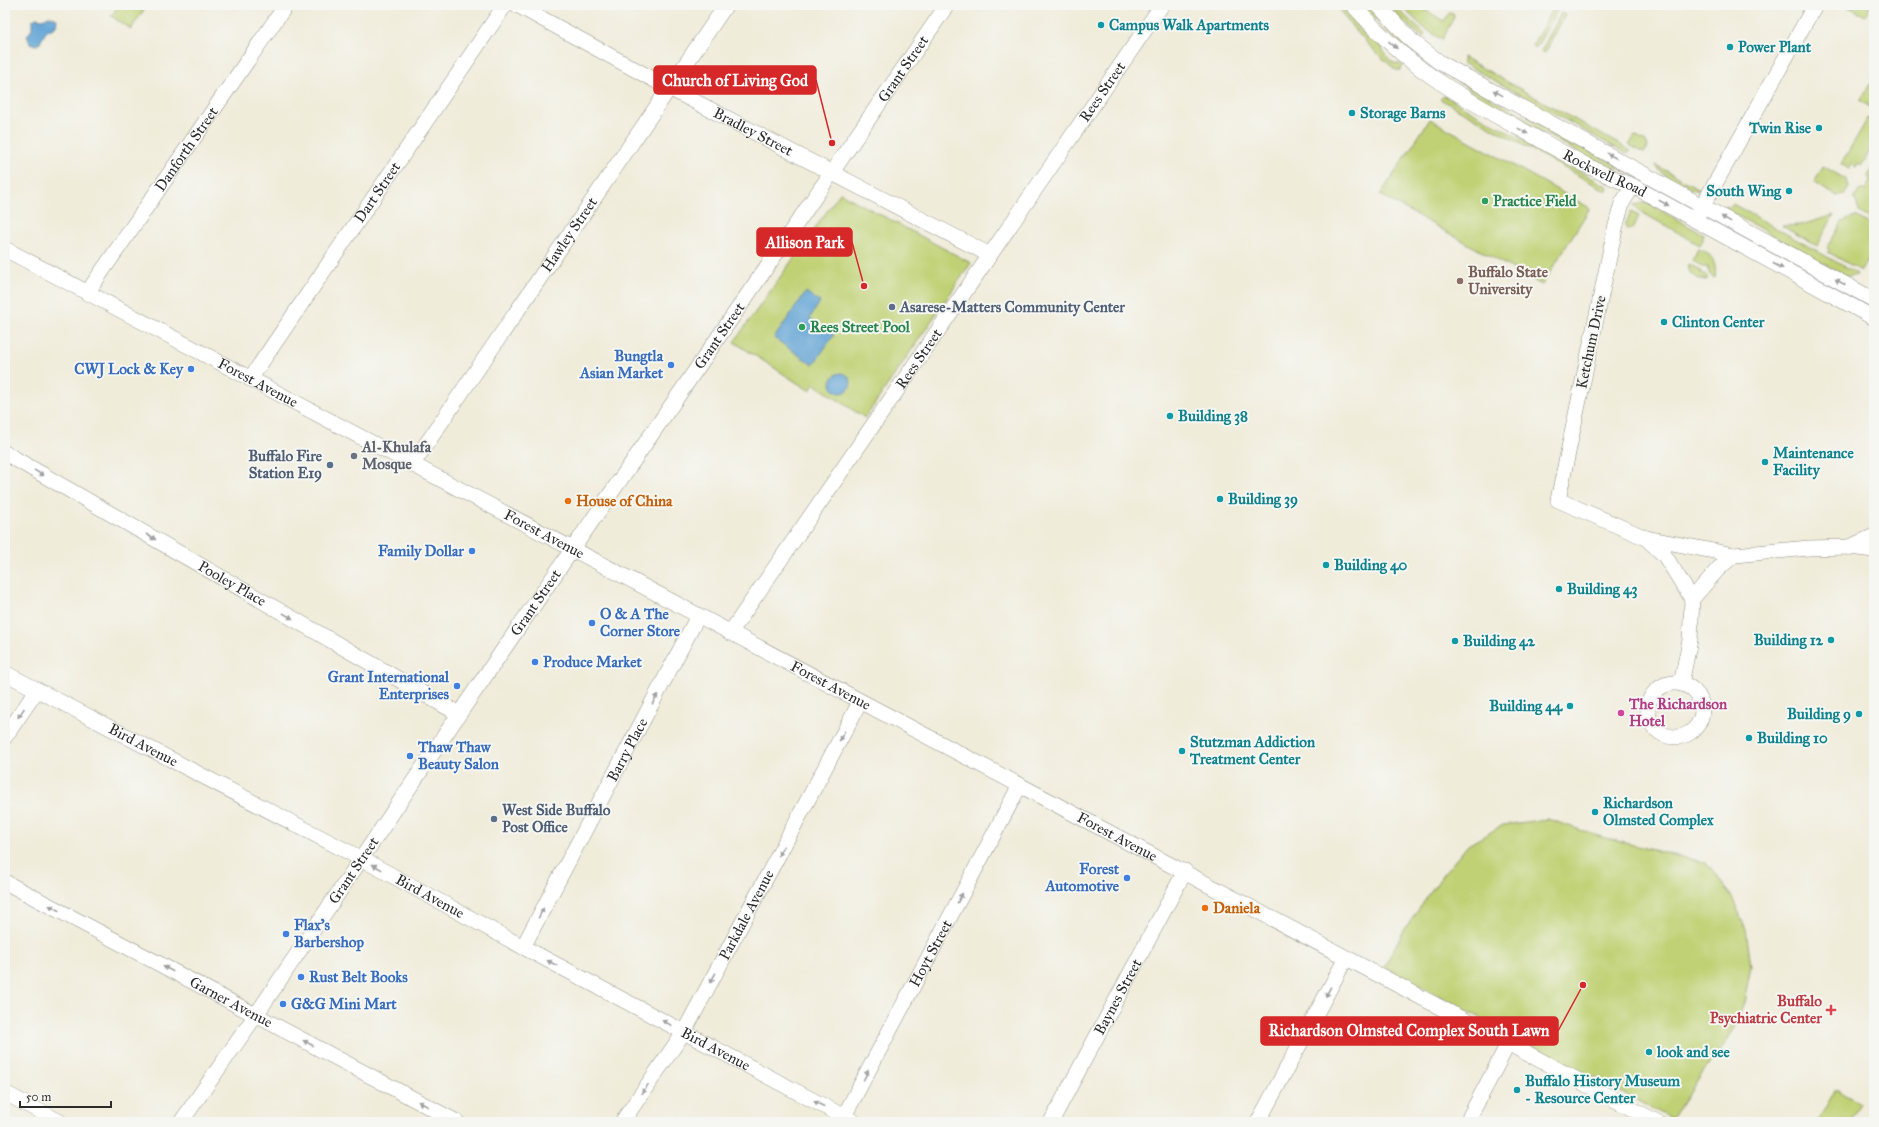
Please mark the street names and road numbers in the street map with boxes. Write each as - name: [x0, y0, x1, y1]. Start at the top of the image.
- street label: Grant Street: [874, 31, 933, 106]
- street label: Rees Street: [1075, 58, 1130, 125]
- street label: Danforth Street: [151, 103, 222, 195]
- street label: Bradley Street: [710, 104, 797, 160]
- street label: Rockwell Road: [1560, 145, 1650, 201]
- street label: Dart Street: [350, 158, 405, 226]
- street label: Hawley Street: [537, 193, 602, 275]
- street label: Ketchum Drive: [1572, 294, 1610, 390]
- street label: Grant Street: [690, 298, 749, 372]
- street label: Rees Street: [892, 325, 946, 392]
- street label: Forest Avenue: [215, 354, 301, 411]
- street label: Forest Avenue: [501, 505, 587, 563]
- street label: Pooley Place: [195, 557, 269, 610]
- street label: Grant Street: [507, 565, 565, 639]
- street label: Forest Avenue: [788, 657, 874, 714]
- street label: Barry Place: [603, 715, 651, 785]
- street label: Bird Avenue: [106, 720, 181, 770]
- street label: Forest Avenue: [1074, 808, 1160, 865]
- street label: Grant Street: [325, 833, 383, 907]
- street label: Parkdale Avenue: [715, 867, 778, 963]
- street label: Bird Avenue: [393, 870, 467, 922]
- street label: Hoyt Street: [905, 916, 956, 990]
- street label: Baynes Street: [1090, 955, 1146, 1038]
- street label: Garner Avenue: [187, 973, 276, 1031]
- street label: Bird Avenue: [678, 1023, 753, 1074]

